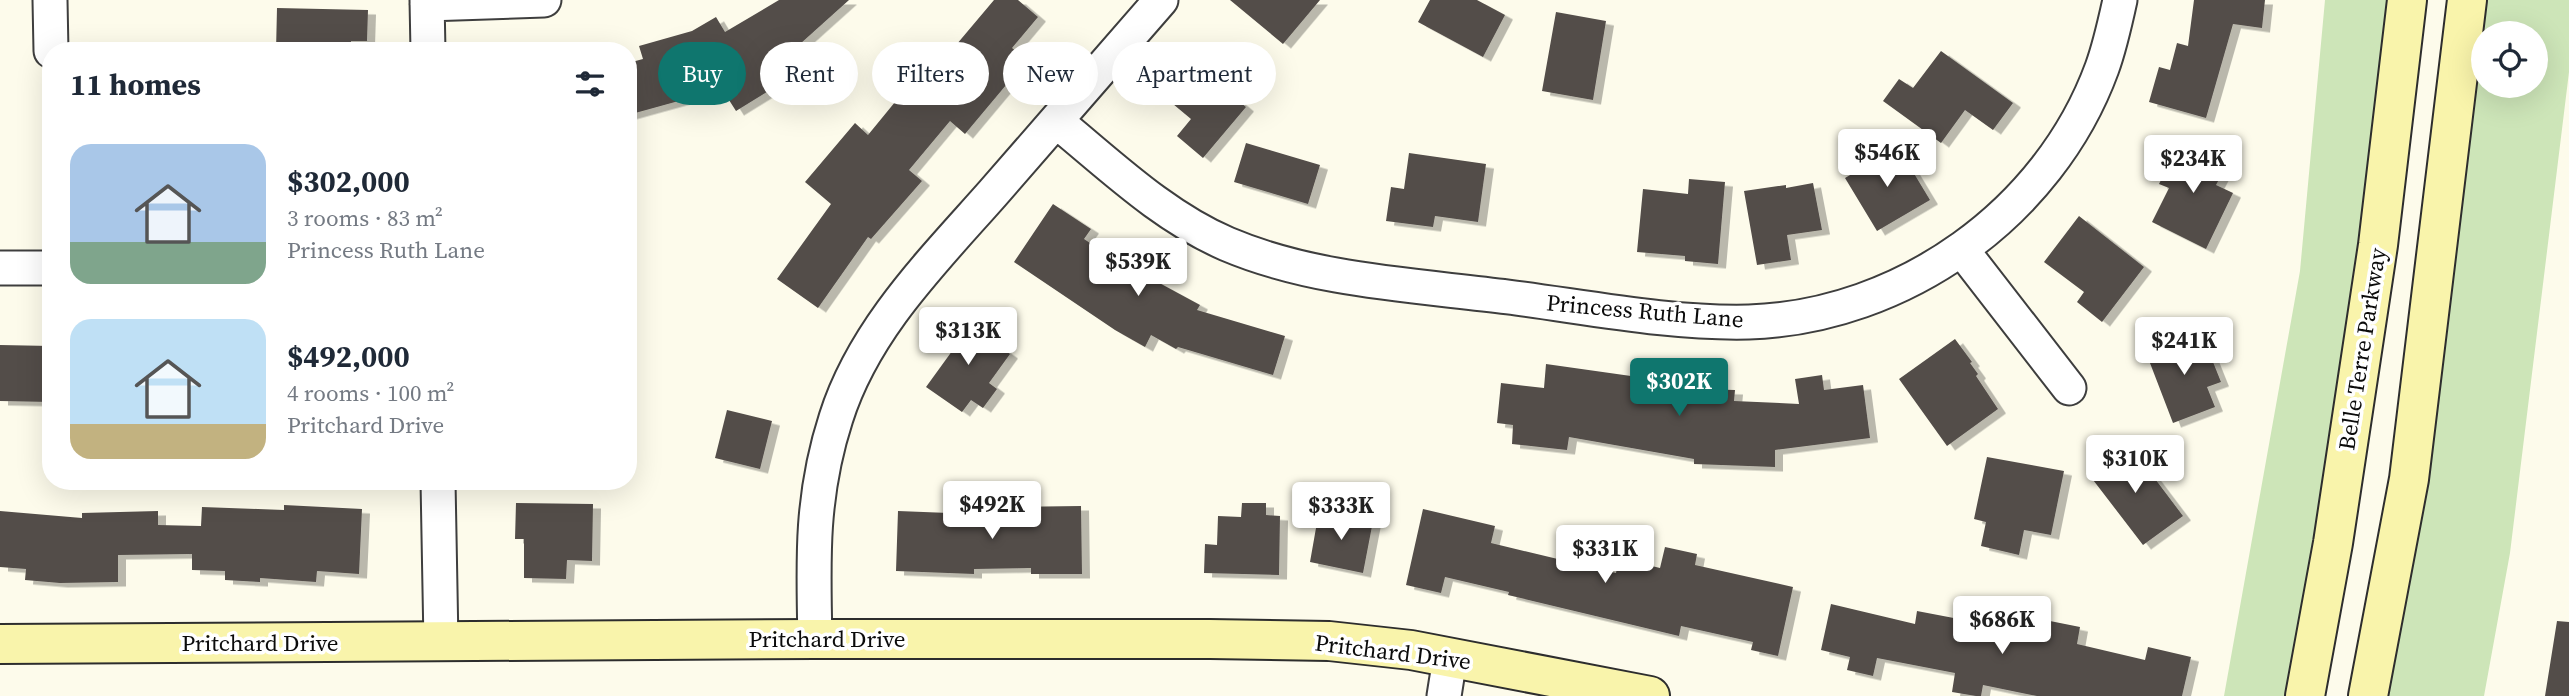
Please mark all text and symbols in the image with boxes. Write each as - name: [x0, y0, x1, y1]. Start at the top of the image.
- map controls: [2471, 21, 2548, 98]
- button: locate: [2471, 21, 2548, 98]
- chip: Buy: [658, 42, 746, 105]
- chip: Rent: [760, 42, 858, 105]
- chip: Filters: [872, 42, 989, 105]
- chip: New: [1003, 42, 1098, 105]
- chip: Apartment: [1112, 42, 1276, 105]
- text: 11 homes: [70, 64, 201, 105]
- icon: filters: [571, 65, 609, 103]
- pin: $546K: [1838, 130, 1936, 189]
- text: $546K: [1854, 136, 1920, 168]
- pin: $234K: [2144, 136, 2242, 195]
- text: $234K: [2160, 142, 2226, 174]
- text: $302,000: [287, 161, 410, 202]
- icon: home: [126, 172, 210, 256]
- text: 3 rooms · 83 m²: [287, 202, 443, 234]
- text: Princess Ruth Lane: [287, 234, 485, 266]
- pin: $539K: [1089, 238, 1187, 298]
- text: $539K: [1105, 245, 1171, 277]
- street label: Belle Terre Parkway: [2330, 245, 2394, 452]
- street label: Princess Ruth Lane: [1545, 286, 1745, 336]
- pin: $313K: [919, 308, 1017, 367]
- text: $313K: [935, 314, 1001, 346]
- pin: $241K: [2135, 318, 2233, 377]
- text: $241K: [2151, 324, 2217, 356]
- text: $492,000: [287, 336, 410, 377]
- icon: home: [126, 347, 210, 431]
- pin: $302K: [1630, 358, 1728, 418]
- text: $302K: [1646, 365, 1712, 397]
- text: 4 rooms · 100 m²: [287, 377, 454, 409]
- text: Pritchard Drive: [287, 409, 444, 441]
- pin: $310K: [2086, 435, 2184, 495]
- text: $310K: [2102, 442, 2168, 474]
- pin: $492K: [943, 482, 1041, 541]
- pin: $333K: [1292, 482, 1390, 542]
- text: $492K: [959, 488, 1025, 520]
- text: $333K: [1308, 489, 1374, 521]
- pin: $331K: [1556, 526, 1654, 585]
- text: $331K: [1572, 532, 1638, 564]
- pin: $686K: [1953, 596, 2051, 656]
- text: $686K: [1969, 603, 2035, 635]
- street label: Pritchard Drive: [748, 623, 906, 655]
- street label: Pritchard Drive: [181, 627, 339, 659]
- street label: Pritchard Drive: [1313, 627, 1473, 677]

